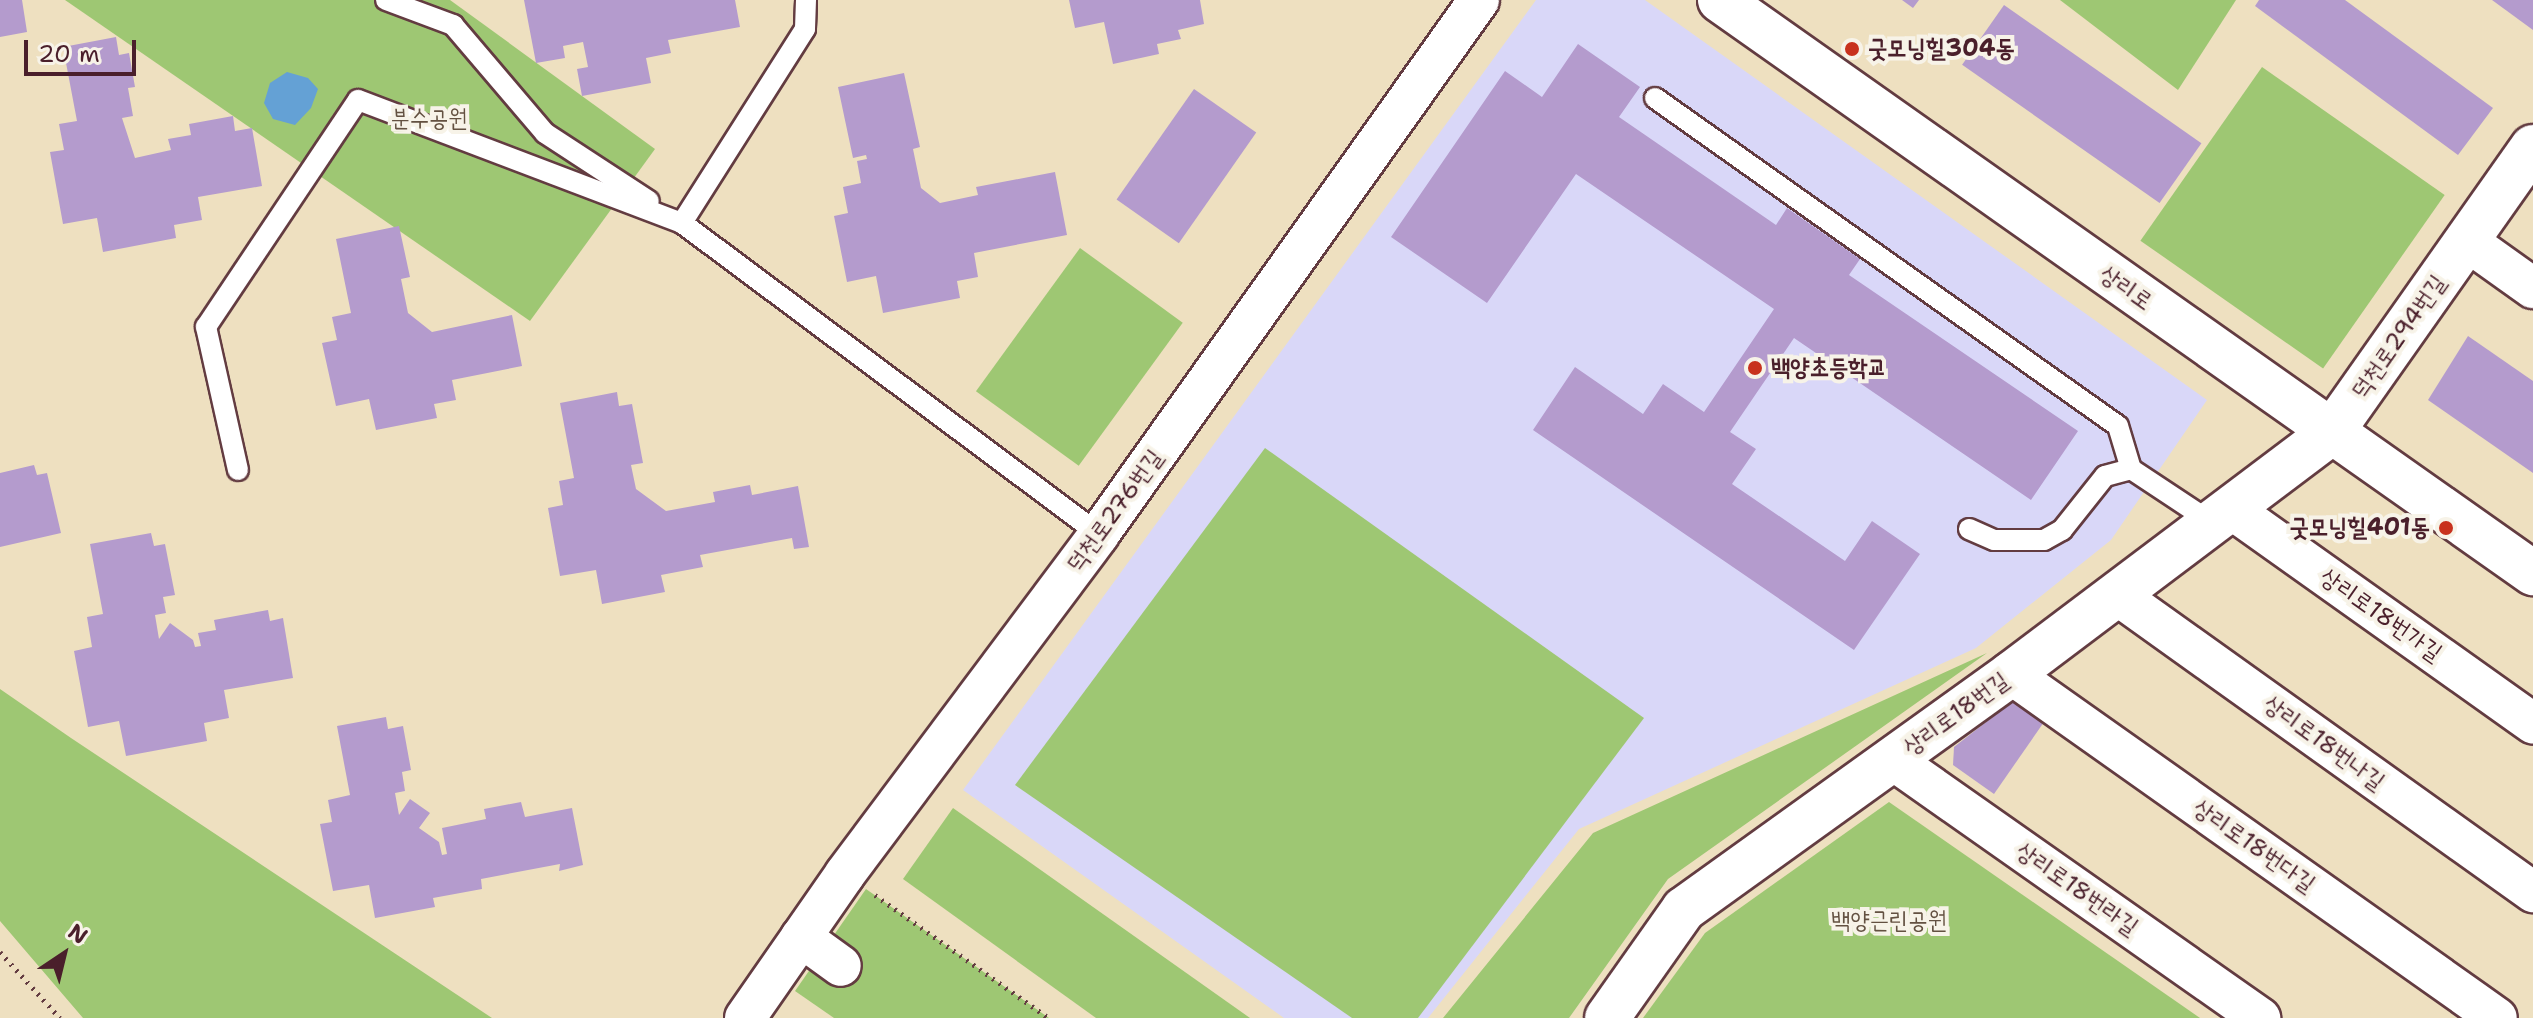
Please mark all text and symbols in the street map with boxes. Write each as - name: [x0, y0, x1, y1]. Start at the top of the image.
- scale bar: [28, 24, 140, 74]
- place label: 굿모닝힐304동: [1868, 35, 2015, 63]
- text: 20 m: [38, 38, 100, 70]
- marker: 굿모닝힐304동: [1843, 40, 1861, 58]
- park label: 분수공원: [390, 105, 468, 133]
- street label: 상리로: [2094, 260, 2158, 316]
- street label: 덕천로294번길: [2346, 269, 2452, 405]
- place label: 백양초등학교: [1771, 354, 1887, 382]
- marker: 백양초등학교: [1746, 359, 1764, 377]
- street label: 덕천로276번길: [1061, 444, 1169, 578]
- place label: 굿모닝힐401동: [2290, 514, 2430, 542]
- marker: 굿모닝힐401동: [2437, 519, 2455, 537]
- street label: 상리로18번가길: [2314, 562, 2448, 668]
- street label: 상리로18번길: [1898, 666, 2014, 762]
- street label: 상리로18번나길: [2258, 690, 2390, 796]
- street label: 상리로18번다길: [2187, 793, 2321, 899]
- street label: 상리로18번라길: [2010, 836, 2144, 942]
- park label: 백양근린공원: [1831, 907, 1947, 935]
- north arrow: [24, 914, 104, 994]
- text: N: [63, 917, 94, 951]

